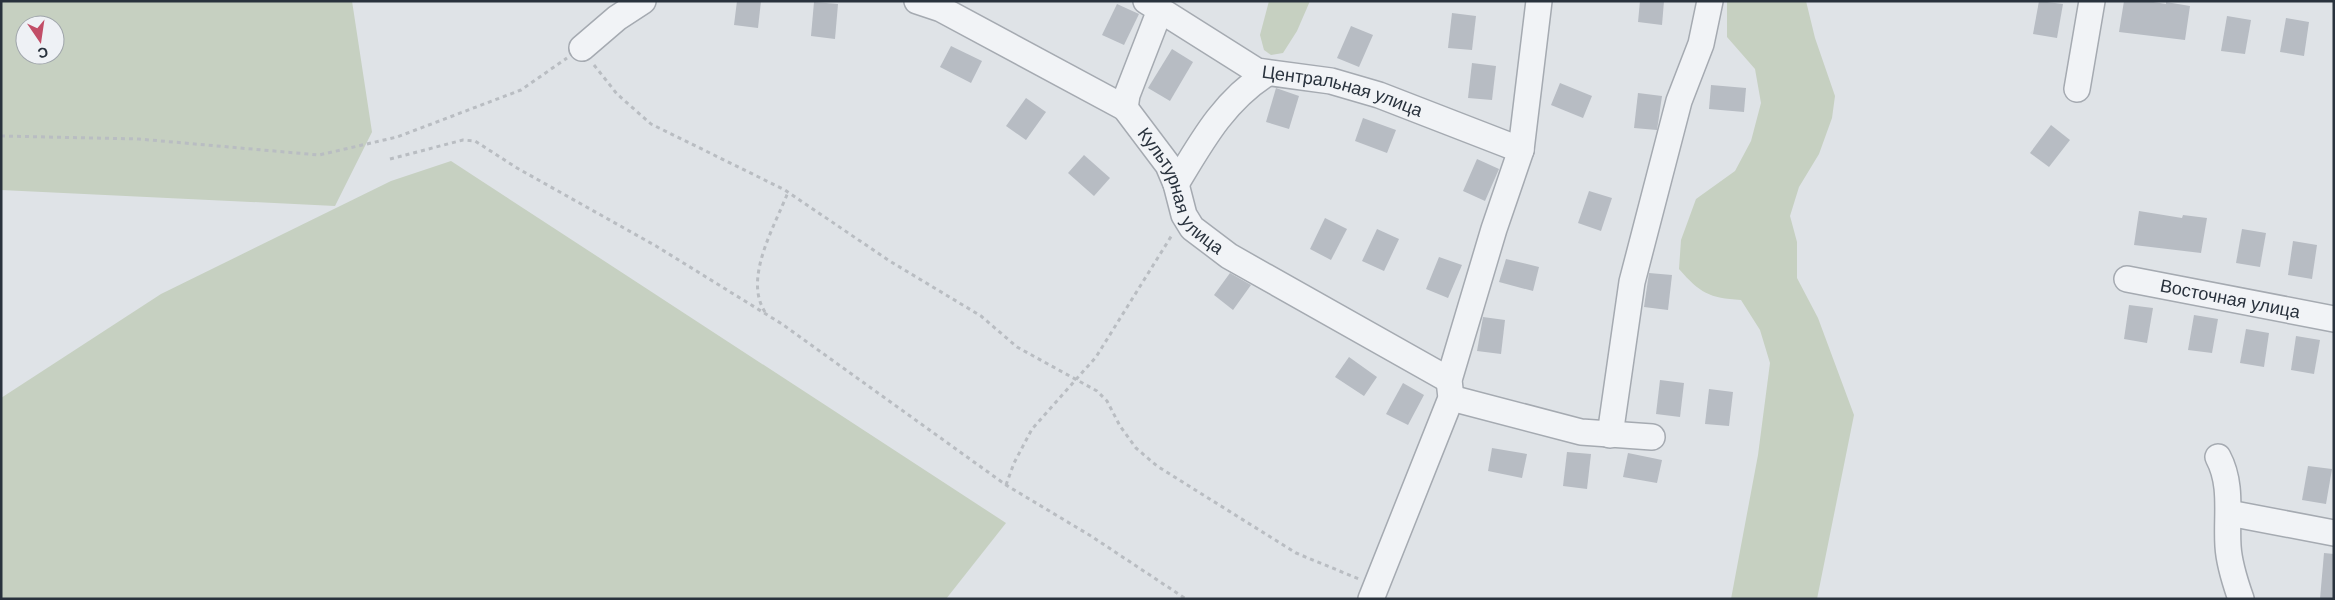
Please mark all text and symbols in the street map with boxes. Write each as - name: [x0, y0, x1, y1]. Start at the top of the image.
- north arrow: [15, 15, 65, 65]
- text: С: [36, 43, 50, 63]
- street label: Центральная улица: [1260, 60, 1427, 123]
- street label: Культурная улица: [1132, 123, 1229, 260]
- street label: Восточная улица: [2158, 274, 2303, 324]

